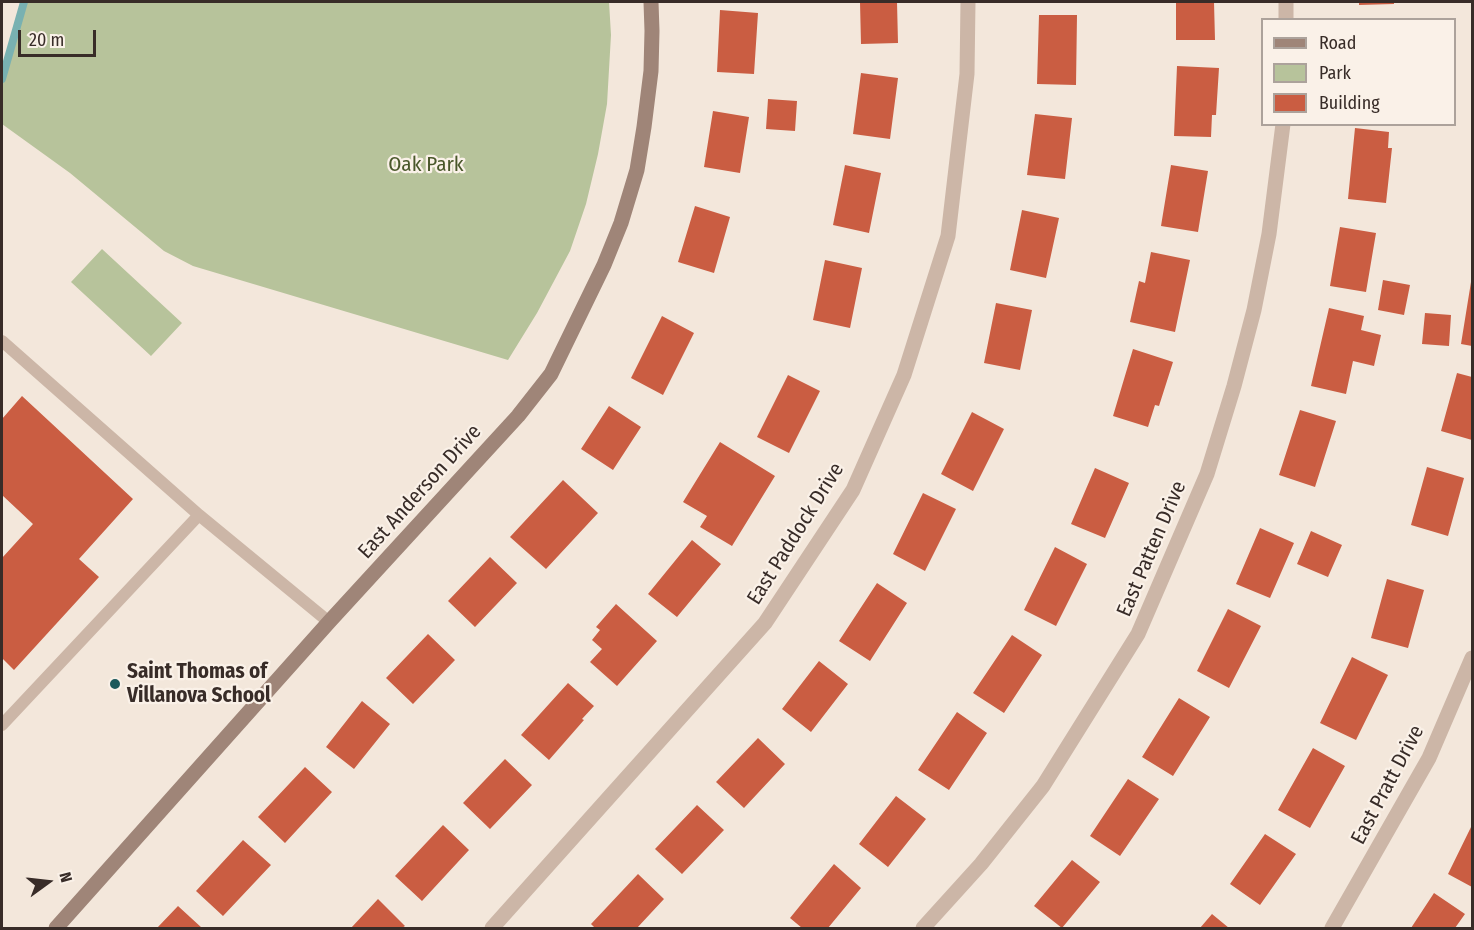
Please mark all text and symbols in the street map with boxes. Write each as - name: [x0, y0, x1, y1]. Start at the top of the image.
- scale bar: [21, 18, 99, 56]
- legend: [1261, 18, 1456, 126]
- text: 20 m: [29, 29, 64, 51]
- text: Road: [1319, 32, 1356, 54]
- text: Park: [1319, 62, 1351, 84]
- text: Building: [1319, 92, 1380, 114]
- park label: Oak Park: [388, 152, 464, 178]
- street label: East Anderson Drive: [353, 420, 487, 564]
- street label: East Paddock Drive: [742, 458, 850, 610]
- street label: East Patten Drive: [1112, 477, 1192, 621]
- place label: Saint Thomas of Villanova School: [127, 659, 271, 709]
- marker: Saint Thomas of Villanova School: [108, 677, 122, 691]
- street label: East Pratt Drive: [1346, 721, 1430, 849]
- north arrow: [18, 852, 78, 912]
- text: N: [55, 870, 76, 884]

